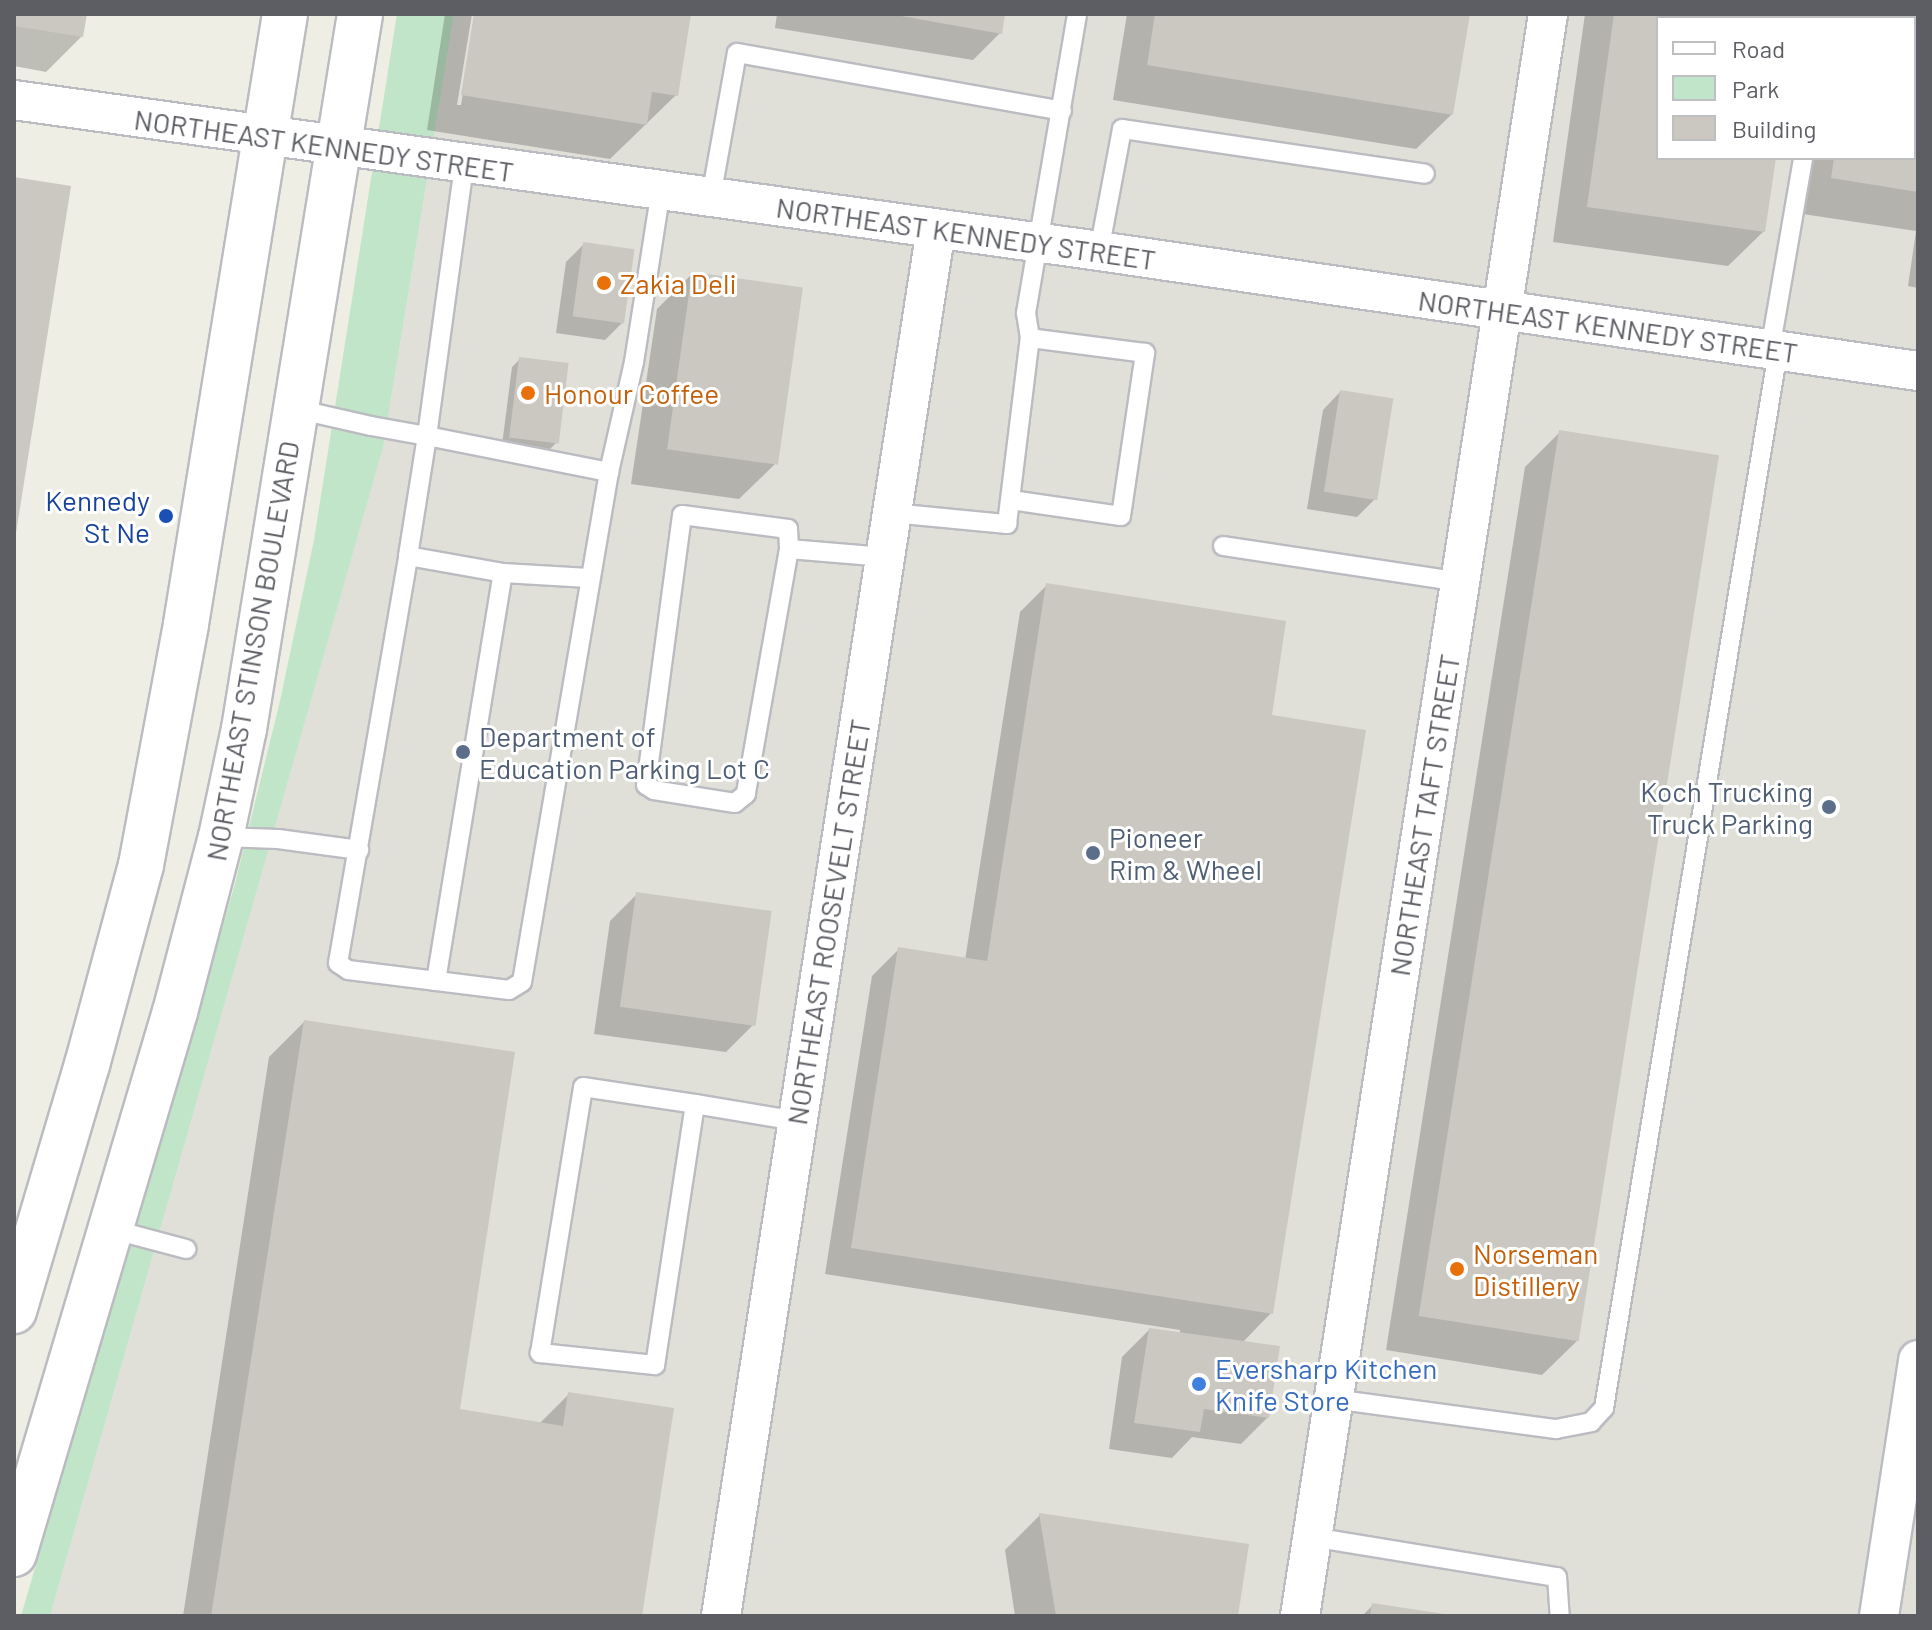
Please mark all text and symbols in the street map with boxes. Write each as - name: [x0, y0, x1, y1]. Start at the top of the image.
- legend: [1656, 16, 1916, 160]
- text: Road: [1732, 34, 1785, 63]
- text: Park: [1732, 74, 1779, 103]
- street label: NORTHEAST KENNEDY STREET: [132, 102, 516, 188]
- text: Building: [1732, 114, 1816, 143]
- street label: NORTHEAST KENNEDY STREET: [774, 190, 1158, 276]
- place label: Zakia Deli: [620, 266, 737, 300]
- marker: Zakia Deli: [595, 274, 613, 292]
- street label: NORTHEAST KENNEDY STREET: [1416, 283, 1800, 369]
- place label: Honour Coffee: [544, 376, 719, 410]
- marker: Honour Coffee: [519, 384, 537, 402]
- street label: NORTHEAST STINSON BOULEVARD: [198, 438, 306, 864]
- place label: Kennedy St Ne: [45, 483, 150, 549]
- marker: Kennedy St Ne: [157, 507, 175, 525]
- street label: NORTHEAST TAFT STREET: [1382, 652, 1466, 978]
- street label: NORTHEAST ROOSEVELT STREET: [779, 717, 877, 1127]
- place label: Department of Education Parking Lot C: [479, 719, 770, 785]
- marker: Department of Education Parking Lot C: [454, 743, 472, 761]
- place label: Koch Trucking Truck Parking: [1640, 774, 1813, 840]
- marker: Koch Trucking Truck Parking: [1820, 798, 1838, 816]
- place label: Pioneer Rim & Wheel: [1109, 820, 1262, 886]
- marker: Pioneer Rim & Wheel: [1084, 844, 1102, 862]
- place label: Norseman Distillery: [1473, 1236, 1598, 1302]
- marker: Norseman Distillery: [1448, 1260, 1466, 1278]
- place label: Eversharp Kitchen Knife Store: [1215, 1351, 1437, 1417]
- marker: Eversharp Kitchen Knife Store: [1190, 1375, 1208, 1393]

